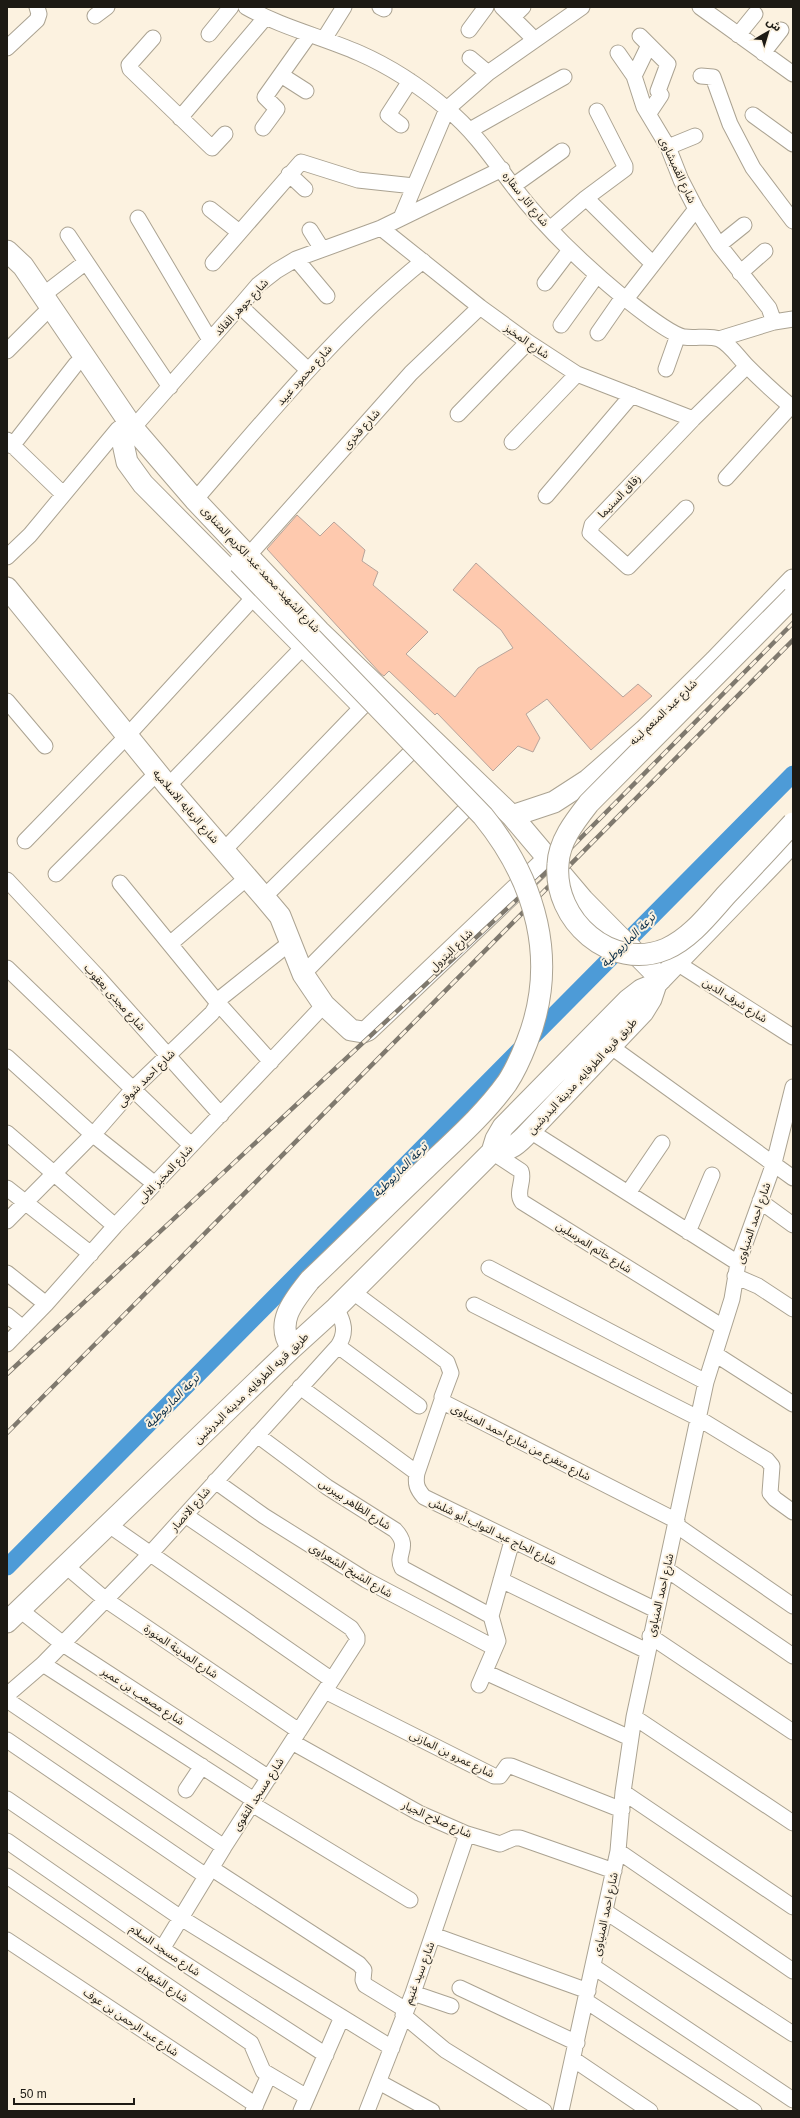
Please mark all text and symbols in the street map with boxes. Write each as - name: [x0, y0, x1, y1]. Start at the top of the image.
- north arrow: [748, 12, 788, 52]
- text: ش: [764, 15, 784, 34]
- street label: شارع القمبشاوى: [656, 135, 699, 206]
- street label: شارع اثار سقاره: [499, 170, 552, 230]
- street label: شارع جوهر القائد: [212, 276, 272, 339]
- street label: شارع المخبز: [501, 321, 552, 363]
- street label: شارع محمود عبيد: [274, 342, 336, 409]
- street label: شارع فخرى: [340, 406, 384, 453]
- street label: زقاق السنيما: [595, 472, 643, 521]
- street label: شارع الشهيد محمد عبد الكريم المتناوى: [197, 503, 323, 637]
- street label: شارع عبد المنعم لبنه: [627, 676, 702, 749]
- street label: شارع الرعايه الاسلاميه: [149, 767, 222, 847]
- water label: ترعة الماريوطية: [598, 908, 660, 970]
- street label: شارع البترول: [427, 926, 477, 975]
- street label: شارع مجدى يعقوب: [81, 961, 148, 1034]
- street label: شارع شرف الدين: [700, 975, 770, 1026]
- street label: طريق قريه الطرفايه, مدينة البدرشين: [525, 1016, 640, 1137]
- street label: شارع احمد شوقى: [115, 1047, 179, 1110]
- water label: ترعة الماريوطية: [370, 1138, 432, 1200]
- street label: شارع المخبز الالى: [135, 1142, 197, 1207]
- street label: شارع احمد المنياوى: [733, 1180, 775, 1266]
- street label: شارع خاتم المرسلين: [552, 1219, 634, 1278]
- street label: طريق قريه الطرفايه, مدينة البدرشين: [191, 1330, 311, 1447]
- water label: ترعة الماريوطية: [142, 1369, 204, 1431]
- street label: شارع متفرع من شارع احمد المنياوى: [448, 1402, 593, 1484]
- street label: شارع الظاهر بيبرس: [316, 1476, 393, 1533]
- street label: شارع الانصار: [167, 1484, 214, 1535]
- street label: شارع الحاج عبد التواب أبو شلش: [427, 1495, 559, 1569]
- street label: شارع الشيخ الشعراوى: [307, 1541, 395, 1601]
- street label: شارع احمد المنياوى: [645, 1552, 677, 1638]
- street label: شارع المدينة المنورة: [141, 1622, 221, 1682]
- street label: شارع مصعب بن عمير: [98, 1664, 187, 1729]
- street label: شارع عمرو بن المازنى: [407, 1728, 497, 1782]
- street label: شارع مسجد التقوى: [230, 1755, 288, 1834]
- street label: شارع صلاح الجيار: [399, 1798, 474, 1842]
- street label: شارع احمد المنياوى: [590, 1871, 622, 1957]
- street label: شارع مسجد السلام: [126, 1922, 203, 1980]
- street label: شارع سيد غنيم: [402, 1940, 439, 2007]
- street label: شارع الشهداء: [135, 1962, 191, 2006]
- street label: شارع عبد الرحمن بن عوف: [80, 1986, 181, 2060]
- scale bar: [14, 2080, 134, 2106]
- text: 50 m: [20, 2087, 47, 2101]

